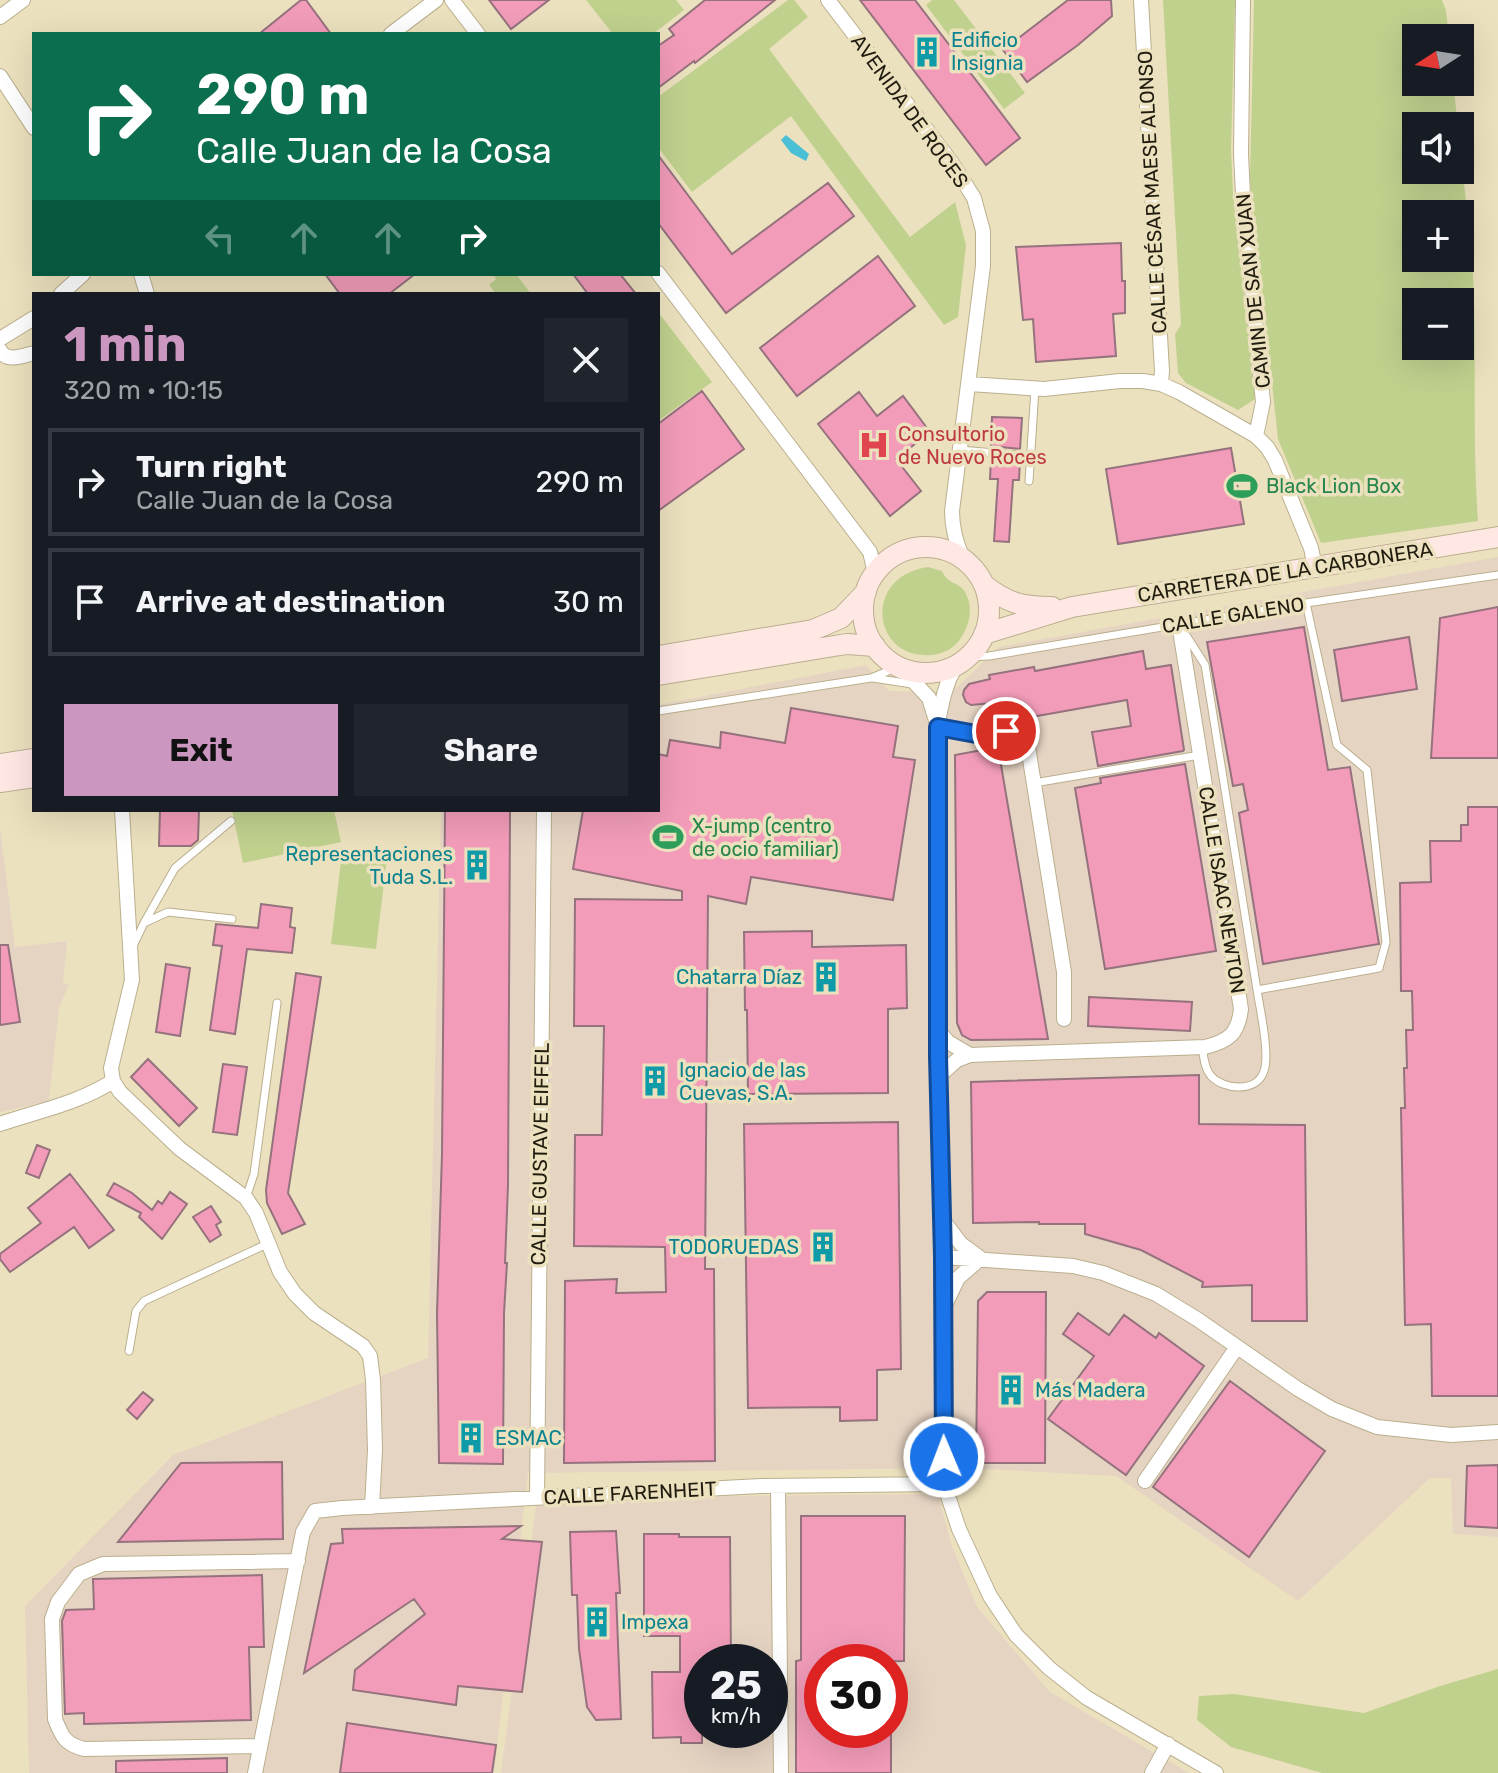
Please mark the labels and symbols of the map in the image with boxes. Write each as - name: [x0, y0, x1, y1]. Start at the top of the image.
- north arrow: [1402, 24, 1474, 96]
- place label: Edificio Insignia: [951, 28, 1024, 75]
- street label: AVENIDA DE ROCES: [846, 30, 974, 192]
- building icon: Edificio Insignia: [910, 35, 944, 69]
- street label: CALLE CÉSAR MAESE ALONSO: [1133, 50, 1171, 334]
- street label: CAMIN DE SAN XUAN: [1231, 192, 1275, 390]
- place label: Consultorio de Nuevo Roces: [898, 422, 1047, 469]
- hospital icon: Consultorio de Nuevo Roces: [857, 428, 891, 462]
- sports icon: Black Lion Box: [1225, 469, 1259, 503]
- place label: Black Lion Box: [1266, 474, 1401, 498]
- street label: CARRETERA DE LA CARBONERA: [1136, 537, 1434, 607]
- street label: CALLE GALENO: [1160, 592, 1306, 638]
- pin: [972, 697, 1040, 765]
- street label: CALLE ISAAC NEWTON: [1194, 785, 1250, 995]
- place label: X-jump (centro de ocio familiar): [692, 814, 839, 861]
- sports icon: X-jump (centro de ocio familiar): [651, 820, 685, 854]
- place label: Representaciones Tuda S.L.: [285, 842, 453, 889]
- building icon: Representaciones Tuda S.L.: [460, 848, 494, 882]
- building icon: Chatarra Díaz: [809, 960, 843, 994]
- place label: Chatarra Díaz: [676, 965, 802, 989]
- street label: CALLE GUSTAVE EIFFEL: [526, 1042, 554, 1266]
- place label: Ignacio de las Cuevas, S.A.: [679, 1058, 806, 1105]
- building icon: Ignacio de las Cuevas, S.A.: [638, 1064, 672, 1098]
- building icon: TODORUEDAS: [806, 1230, 840, 1264]
- place label: TODORUEDAS: [668, 1235, 799, 1259]
- building icon: Más Madera: [994, 1373, 1028, 1407]
- place label: Más Madera: [1035, 1378, 1146, 1402]
- position arrow: [902, 1415, 986, 1499]
- building icon: ESMAC: [454, 1421, 488, 1455]
- place label: ESMAC: [495, 1426, 562, 1450]
- street label: CALLE FARENHEIT: [543, 1476, 717, 1510]
- building icon: Impexa: [580, 1605, 614, 1639]
- place label: Impexa: [621, 1610, 689, 1634]
- speed limit sign: 30: [804, 1644, 908, 1748]

